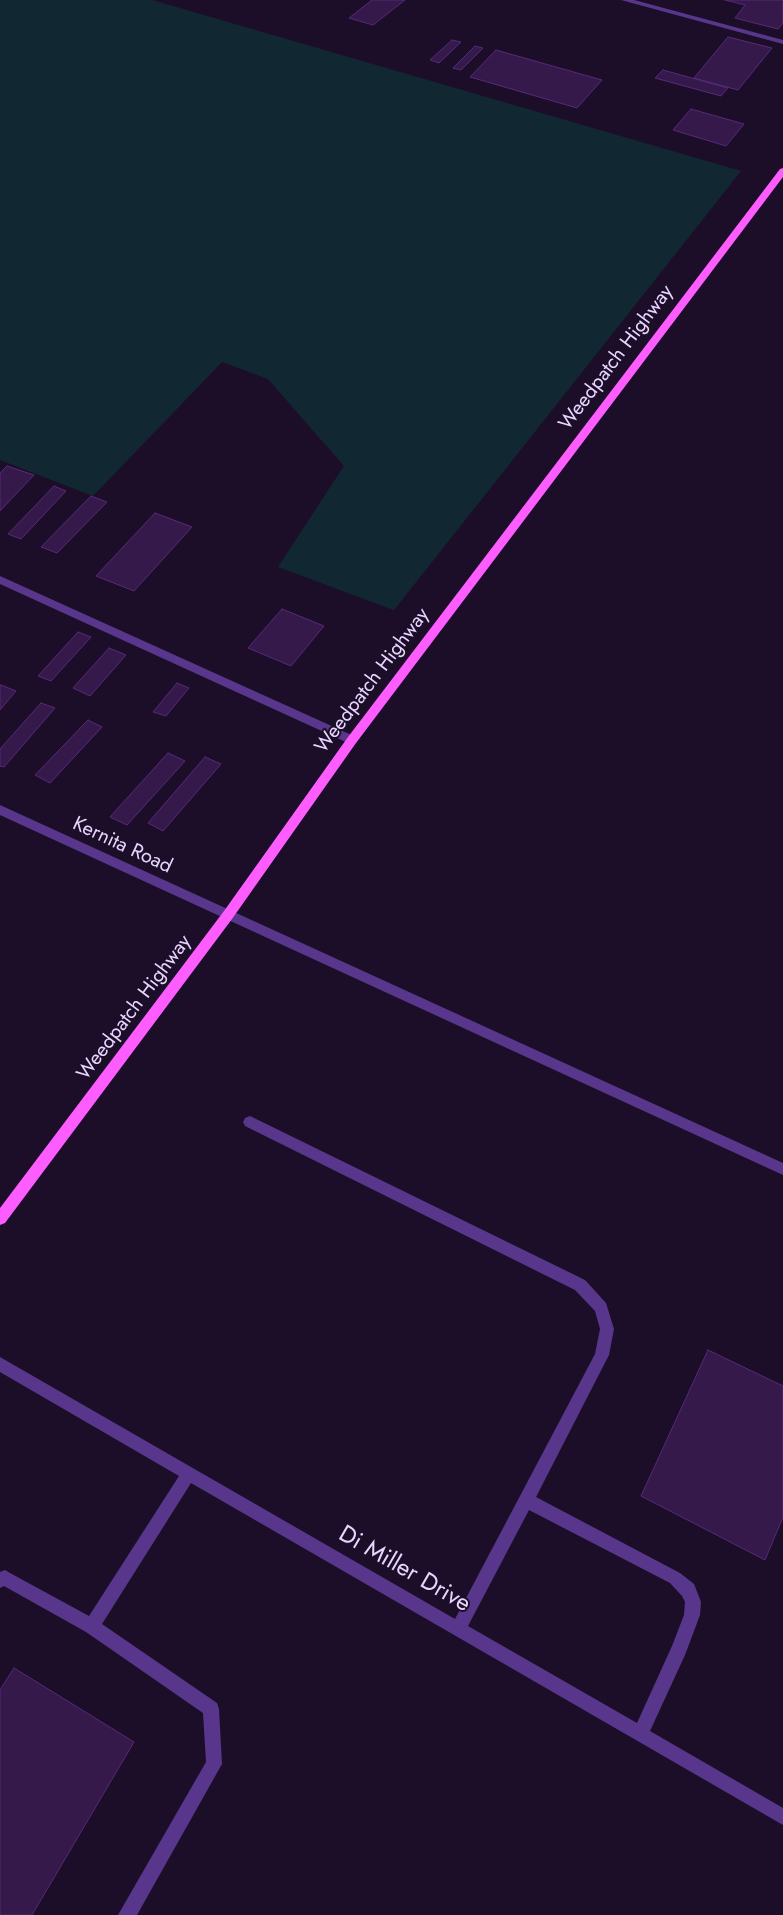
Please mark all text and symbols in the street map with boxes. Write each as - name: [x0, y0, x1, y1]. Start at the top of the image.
- street label: Weedpatch Highway: [555, 281, 679, 435]
- street label: Weedpatch Highway: [311, 604, 435, 758]
- street label: Kernita Road: [68, 812, 176, 880]
- street label: Weedpatch Highway: [73, 931, 197, 1085]
- street label: Di Miller Drive: [333, 1521, 475, 1619]

